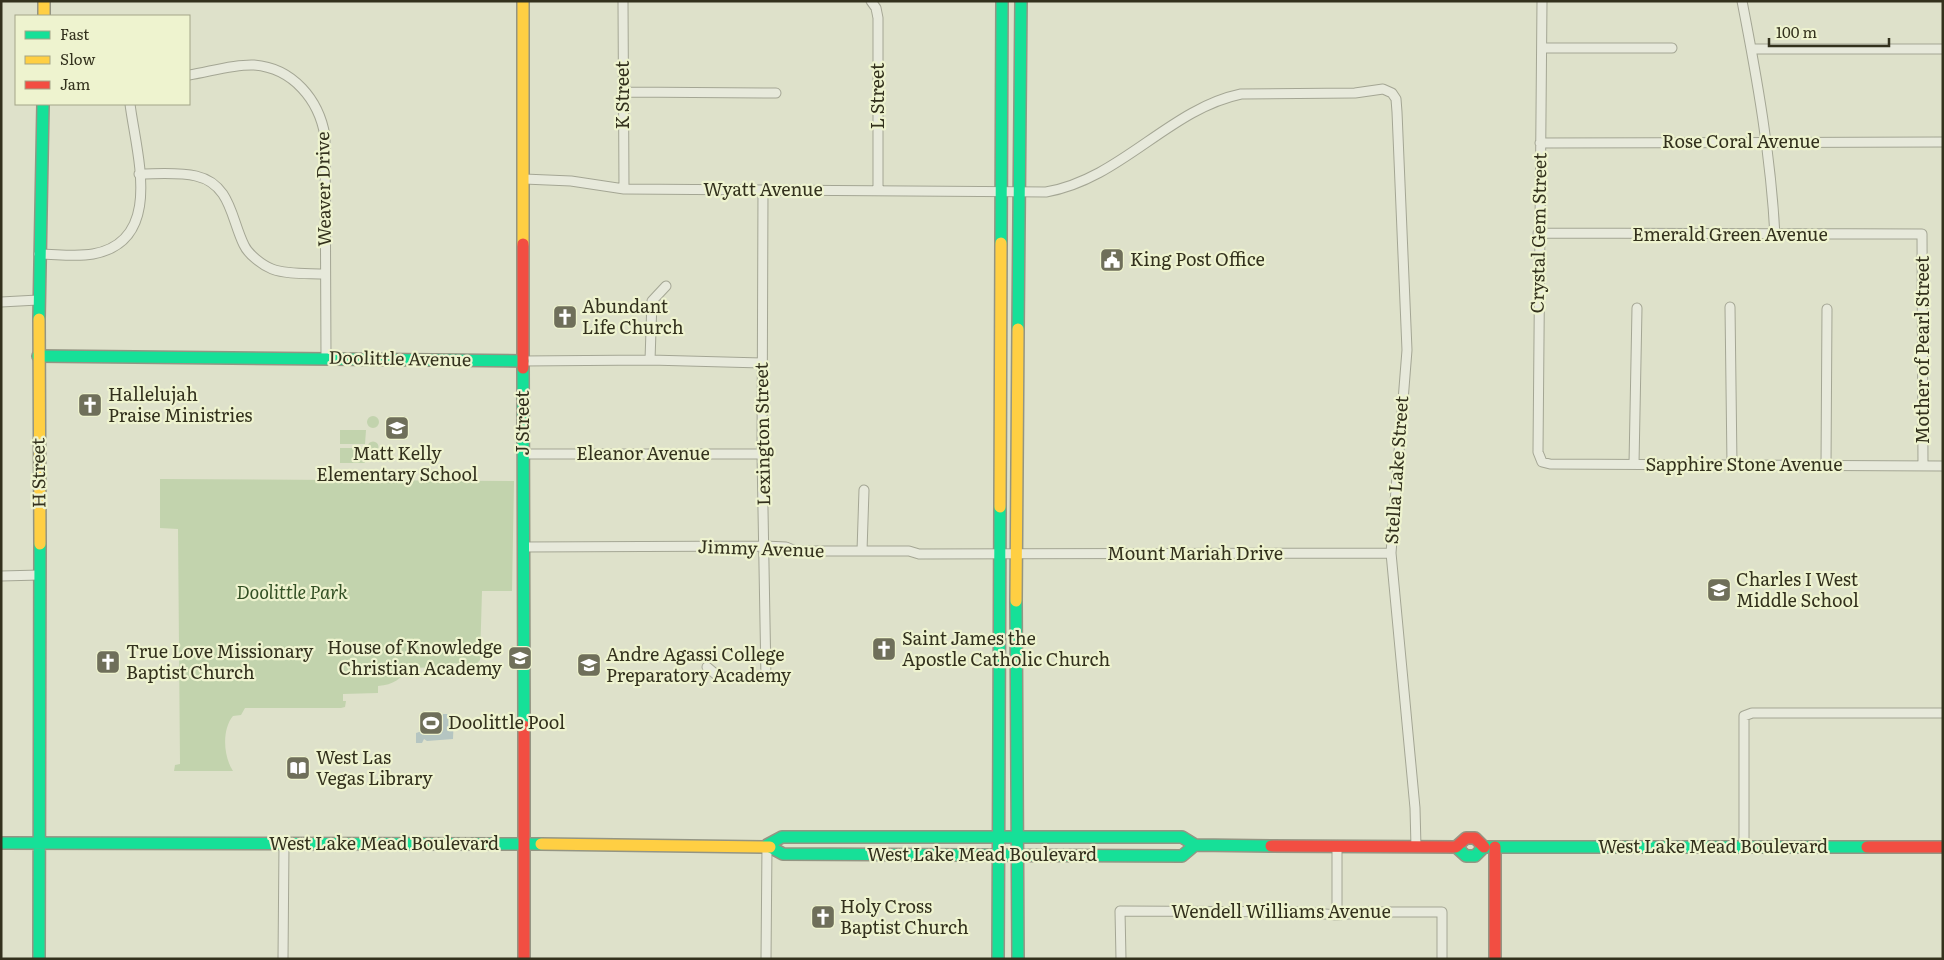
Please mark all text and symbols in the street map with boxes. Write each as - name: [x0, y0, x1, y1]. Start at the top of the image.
- legend: [15, 15, 190, 105]
- scale bar: [1769, 15, 1889, 47]
- text: 100 m: [1776, 20, 1817, 43]
- text: Fast: [60, 22, 89, 45]
- text: Slow: [60, 47, 95, 70]
- street label: K Street: [608, 60, 635, 129]
- street label: L Street: [863, 62, 890, 129]
- text: Jam: [60, 72, 91, 95]
- street label: Rose Coral Avenue: [1662, 127, 1820, 154]
- street label: Weaver Drive: [308, 131, 337, 247]
- street label: Crystal Gem Street: [1523, 152, 1552, 314]
- street label: Wyatt Avenue: [703, 175, 823, 202]
- street label: Emerald Green Avenue: [1632, 220, 1828, 247]
- place label: King Post Office: [1130, 245, 1265, 272]
- public building icon: King Post Office: [1099, 247, 1125, 273]
- street label: Mother of Pearl Street: [1908, 255, 1935, 444]
- place label: Abundant Life Church: [582, 292, 684, 340]
- church icon: Abundant Life Church: [552, 304, 578, 330]
- street label: Doolittle Avenue: [328, 343, 472, 372]
- street label: Lexington Street: [747, 361, 776, 506]
- place label: Hallelujah Praise Ministries: [108, 380, 252, 428]
- street label: J Street: [508, 390, 535, 456]
- church icon: Hallelujah Praise Ministries: [77, 392, 103, 418]
- street label: Stella Lake Street: [1377, 394, 1414, 545]
- school or university icon: Matt Kelly Elementary School: [384, 415, 410, 441]
- street label: H Street: [23, 437, 52, 508]
- place label: Matt Kelly Elementary School: [316, 439, 478, 487]
- street label: Eleanor Avenue: [576, 439, 710, 466]
- street label: Sapphire Stone Avenue: [1645, 450, 1843, 477]
- street label: Jimmy Avenue: [697, 532, 825, 563]
- street label: Mount Mariah Drive: [1107, 539, 1283, 566]
- place label: Charles I West Middle School: [1736, 565, 1859, 613]
- school or university icon: Charles I West Middle School: [1706, 577, 1732, 603]
- park label: Doolittle Park: [236, 578, 348, 605]
- place label: Saint James the Apostle Catholic Church: [902, 624, 1110, 672]
- place label: House of Knowledge Christian Academy: [327, 633, 503, 681]
- church icon: Saint James the Apostle Catholic Church: [871, 636, 897, 662]
- place label: True Love Missionary Baptist Church: [126, 637, 314, 685]
- place label: Andre Agassi College Preparatory Academy: [606, 640, 792, 688]
- school or university icon: House of Knowledge Christian Academy: [507, 645, 533, 671]
- church icon: True Love Missionary Baptist Church: [95, 649, 121, 675]
- school or university icon: Andre Agassi College Preparatory Academy: [576, 652, 602, 678]
- place label: Doolittle Pool: [448, 708, 565, 735]
- sports icon: Doolittle Pool: [418, 710, 444, 736]
- place label: West Las Vegas Library: [316, 743, 433, 791]
- library icon: West Las Vegas Library: [285, 755, 311, 781]
- street label: West Lake Mead Boulevard: [269, 829, 499, 856]
- street label: West Lake Mead Boulevard: [1598, 832, 1828, 859]
- street label: West Lake Mead Boulevard: [867, 840, 1097, 867]
- place label: Holy Cross Baptist Church: [840, 892, 969, 940]
- street label: Wendell Williams Avenue: [1171, 897, 1391, 924]
- church icon: Holy Cross Baptist Church: [810, 904, 836, 930]

